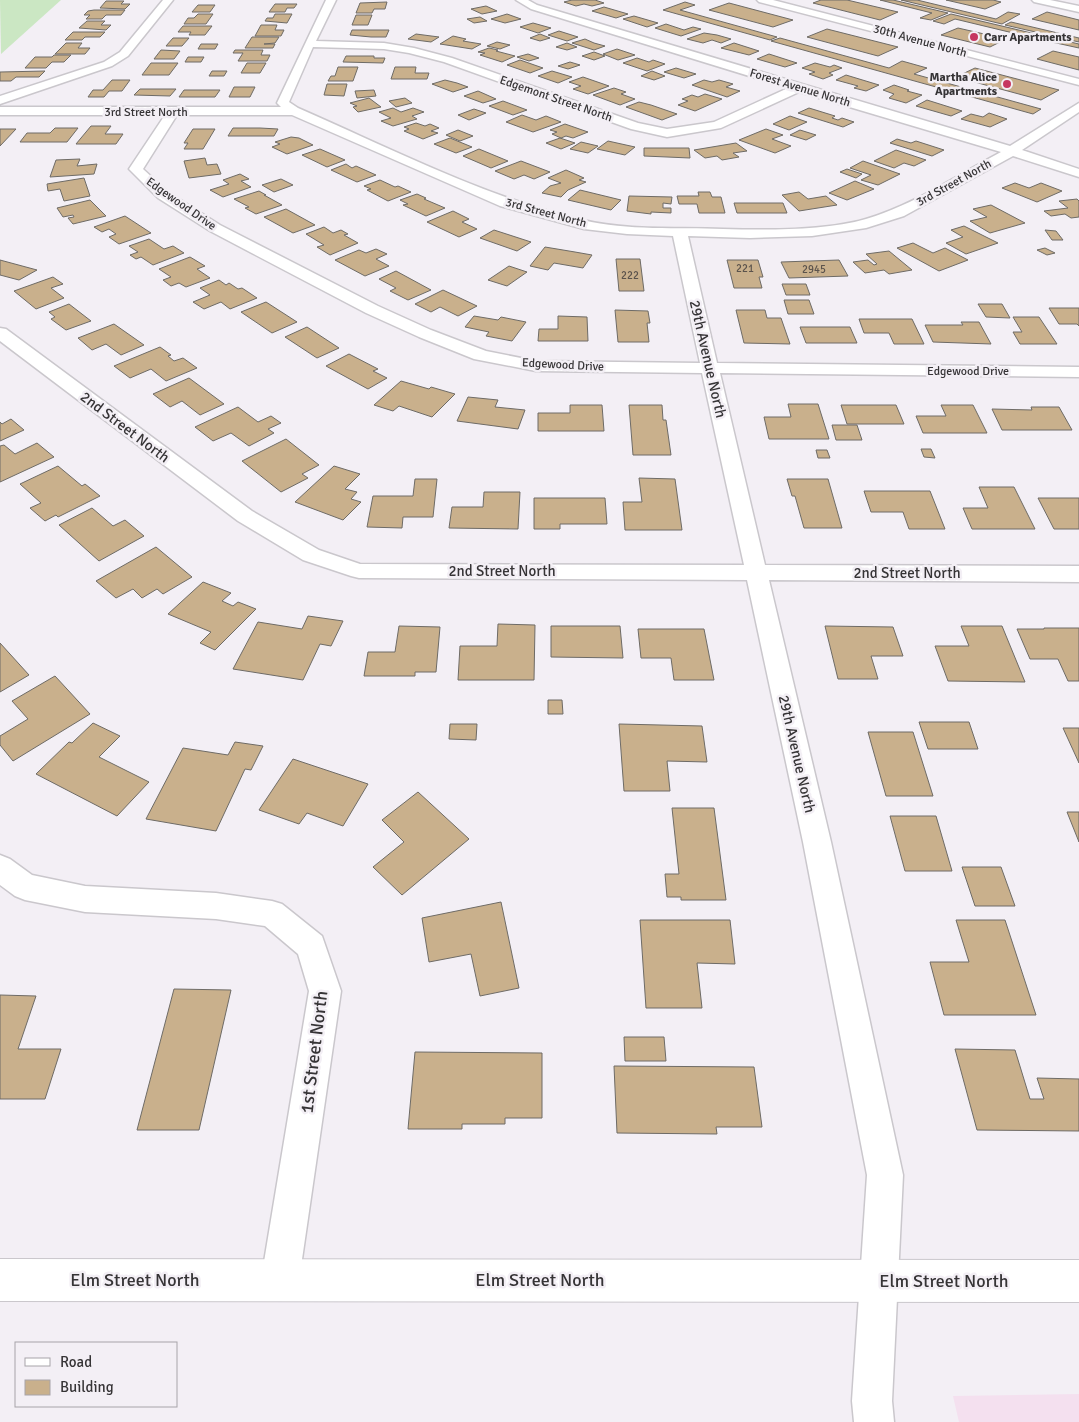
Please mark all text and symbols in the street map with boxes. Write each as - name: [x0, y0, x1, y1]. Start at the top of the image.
- street label: 30th Avenue North: [872, 21, 968, 61]
- place label: Carr Apartments: [984, 30, 1072, 45]
- marker: Carr Apartments: [968, 31, 980, 43]
- street label: Forest Avenue North: [748, 66, 852, 110]
- place label: Martha Alice Apartments: [930, 70, 998, 99]
- street label: Edgemont Street North: [498, 73, 614, 125]
- marker: Martha Alice Apartments: [1001, 78, 1013, 90]
- street label: 3rd Street North: [104, 105, 188, 120]
- street label: 3rd Street North: [914, 156, 994, 210]
- street label: Edgewood Drive: [143, 174, 219, 234]
- street label: 3rd Street North: [504, 195, 588, 231]
- house number: 221: [736, 262, 754, 275]
- house number: 2945: [802, 263, 826, 276]
- house number: 222: [621, 269, 639, 282]
- street label: 29th Avenue North: [686, 298, 730, 420]
- street label: Edgewood Drive: [522, 355, 604, 375]
- street label: Edgewood Drive: [927, 364, 1009, 379]
- street label: 2nd Street North: [77, 388, 173, 466]
- street label: 2nd Street North: [448, 562, 556, 580]
- street label: 2nd Street North: [853, 564, 961, 582]
- street label: 29th Avenue North: [775, 693, 819, 815]
- street label: 1st Street North: [296, 989, 332, 1115]
- street label: Elm Street North: [70, 1269, 200, 1291]
- street label: Elm Street North: [475, 1269, 605, 1291]
- street label: Elm Street North: [879, 1270, 1009, 1292]
- legend: [15, 1342, 178, 1407]
- text: Road: [60, 1353, 92, 1371]
- text: Building: [60, 1378, 114, 1396]

